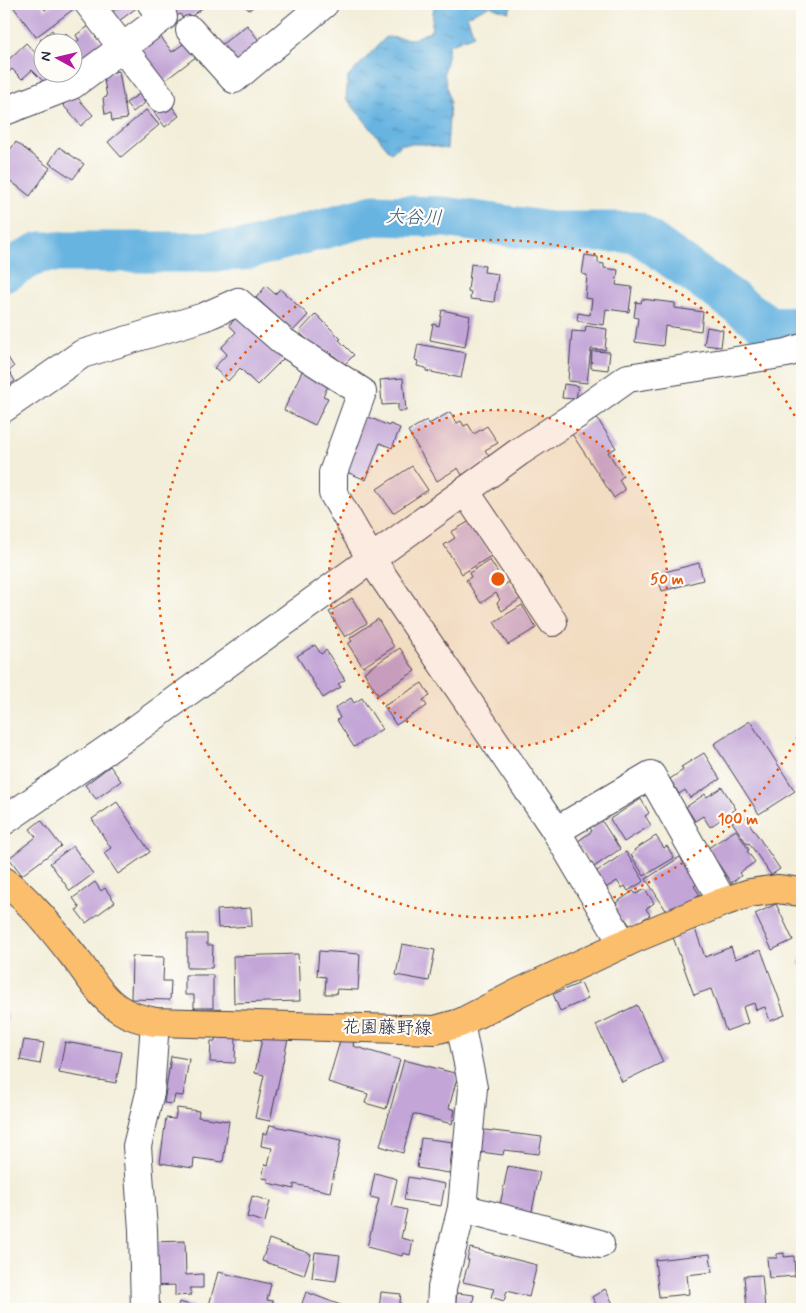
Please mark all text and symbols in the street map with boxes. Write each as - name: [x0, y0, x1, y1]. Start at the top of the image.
- north arrow: [32, 32, 82, 82]
- text: N: [37, 50, 56, 62]
- water label: 大谷川: [385, 204, 443, 231]
- centre of rings: [489, 570, 507, 588]
- text: 50 m: [650, 570, 684, 590]
- text: 100 m: [718, 810, 758, 830]
- street label: 花園藤野線: [342, 1015, 432, 1041]

